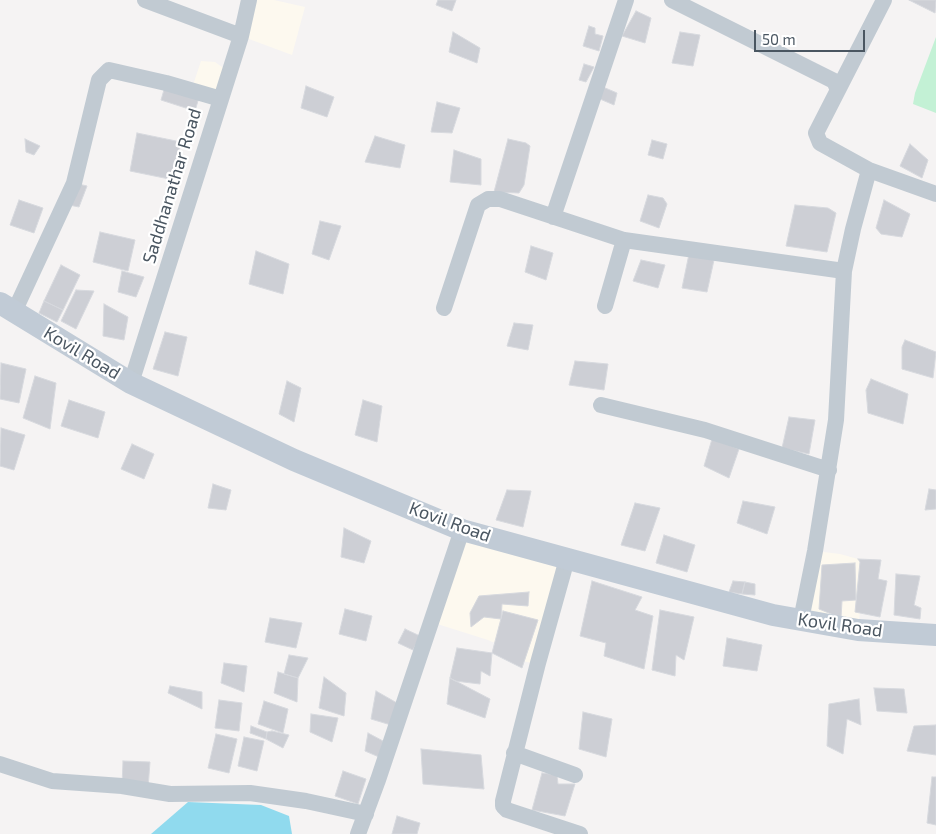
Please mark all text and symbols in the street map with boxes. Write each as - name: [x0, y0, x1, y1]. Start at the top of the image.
- scale bar: [756, 20, 867, 52]
- text: 50 m: [762, 30, 796, 48]
- street label: Saddhanathar Road: [138, 106, 206, 266]
- street label: Kovil Road: [40, 322, 124, 384]
- street label: Kovil Road: [406, 497, 494, 547]
- street label: Kovil Road: [796, 608, 884, 642]

